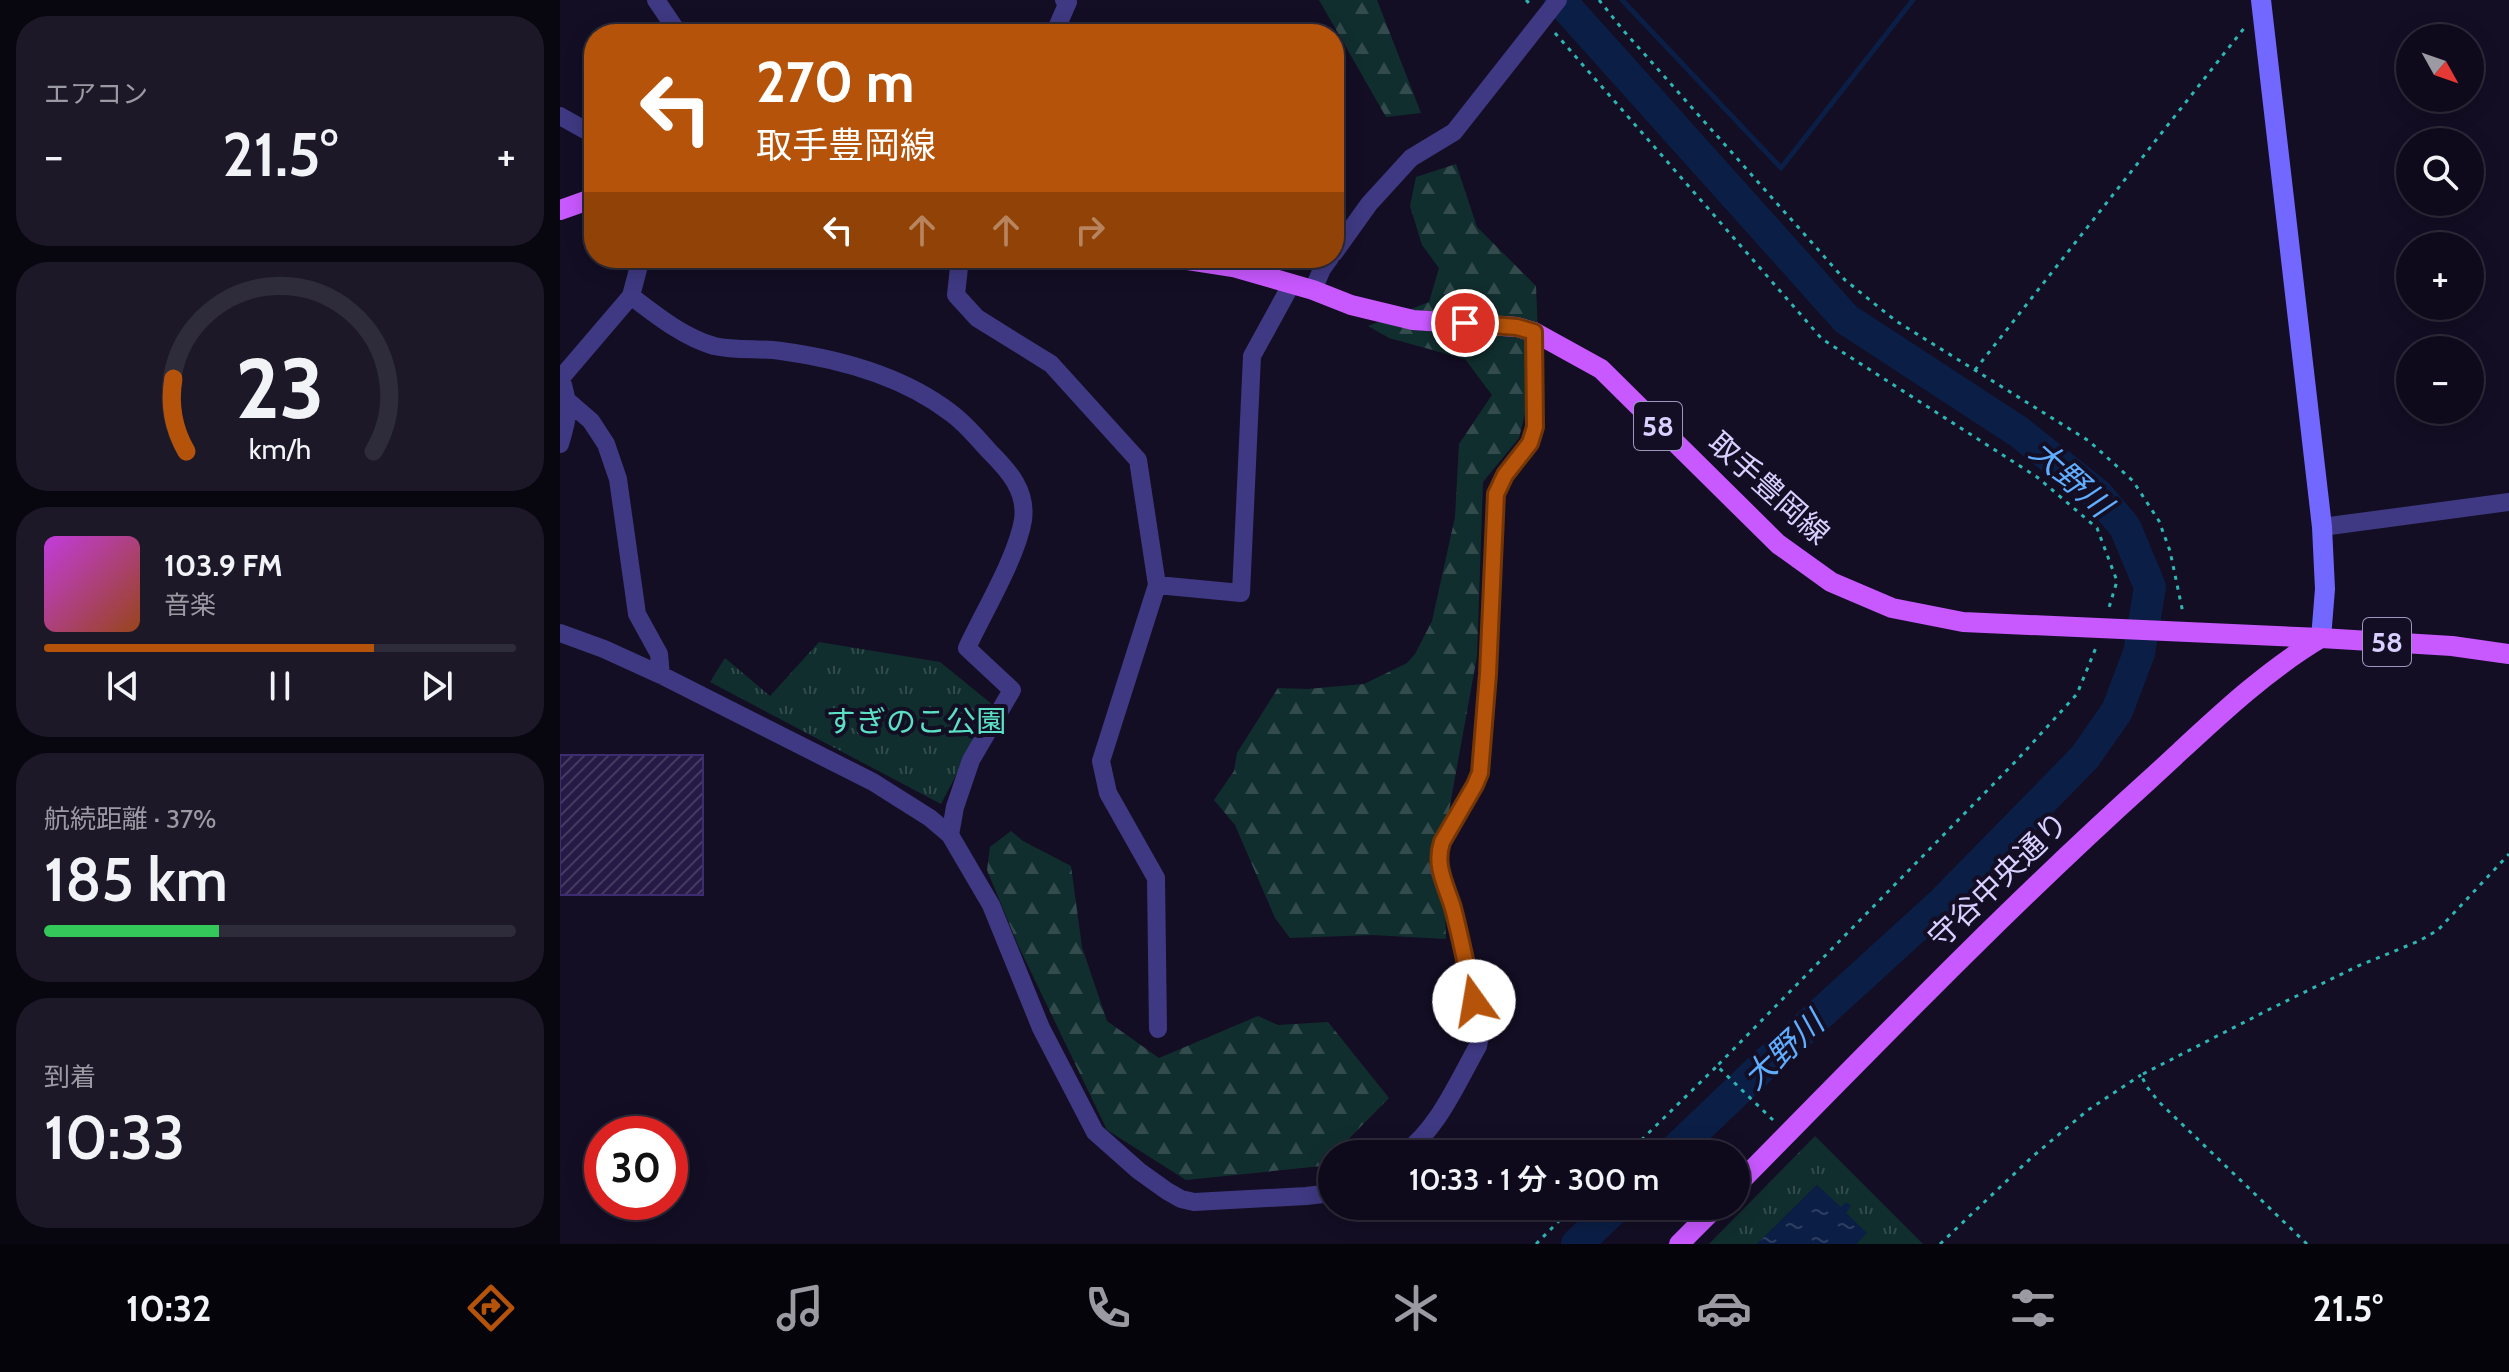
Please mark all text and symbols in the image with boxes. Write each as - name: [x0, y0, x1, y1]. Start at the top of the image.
- north arrow: [2396, 24, 2484, 112]
- map controls: [2396, 24, 2484, 424]
- text: 270 m: [756, 48, 914, 116]
- icon: left: [624, 56, 728, 160]
- text: エアコン: [44, 78, 148, 110]
- text: 21.5°: [222, 118, 338, 191]
- text: 取手豊岡線: [756, 123, 936, 167]
- button: search: [2396, 128, 2484, 216]
- text: −: [44, 129, 63, 182]
- text: +: [497, 129, 516, 182]
- icon: left: [816, 208, 860, 252]
- icon: ahead: [900, 208, 944, 252]
- icon: ahead: [984, 208, 1028, 252]
- icon: right: [1068, 208, 1112, 252]
- button: +: [2396, 232, 2484, 320]
- pin: [1431, 289, 1499, 357]
- icon: arrive: [1443, 301, 1487, 345]
- button: −: [2396, 336, 2484, 424]
- text: 23: [236, 338, 324, 439]
- road number: 58: [1634, 402, 1682, 450]
- street label: 取手豊岡線: [1701, 424, 1837, 552]
- water label: 大野川: [2022, 431, 2122, 527]
- text: km/h: [249, 432, 311, 467]
- text: 103.9 FM: [164, 547, 283, 584]
- text: 音楽: [164, 589, 216, 621]
- road number: 58: [2363, 618, 2411, 666]
- icon: previous: [101, 664, 145, 708]
- icon: pause: [258, 664, 302, 708]
- icon: next: [415, 664, 459, 708]
- park label: すぎのこ公園: [826, 703, 1006, 740]
- text: 航続距離 · 37%: [44, 803, 216, 835]
- street label: 守谷中央通り: [1920, 804, 2076, 956]
- text: 185 km: [44, 843, 228, 916]
- position arrow: [1432, 959, 1516, 1043]
- water label: 大野川: [1735, 1001, 1834, 1097]
- text: 到着: [44, 1061, 96, 1093]
- text: 10:33: [44, 1101, 185, 1174]
- speed limit sign: 30: [584, 1116, 688, 1220]
- text: 10:33 · 1 分 · 300 m: [1409, 1161, 1659, 1198]
- icon: directions: [463, 1280, 519, 1336]
- icon: music: [772, 1280, 828, 1336]
- icon: phone: [1080, 1280, 1136, 1336]
- icon: climate: [1388, 1280, 1444, 1336]
- icon: car: [1696, 1280, 1752, 1336]
- icon: filters: [2005, 1280, 2061, 1336]
- text: 10:32: [126, 1286, 211, 1330]
- text: 21.5°: [2313, 1286, 2383, 1330]

